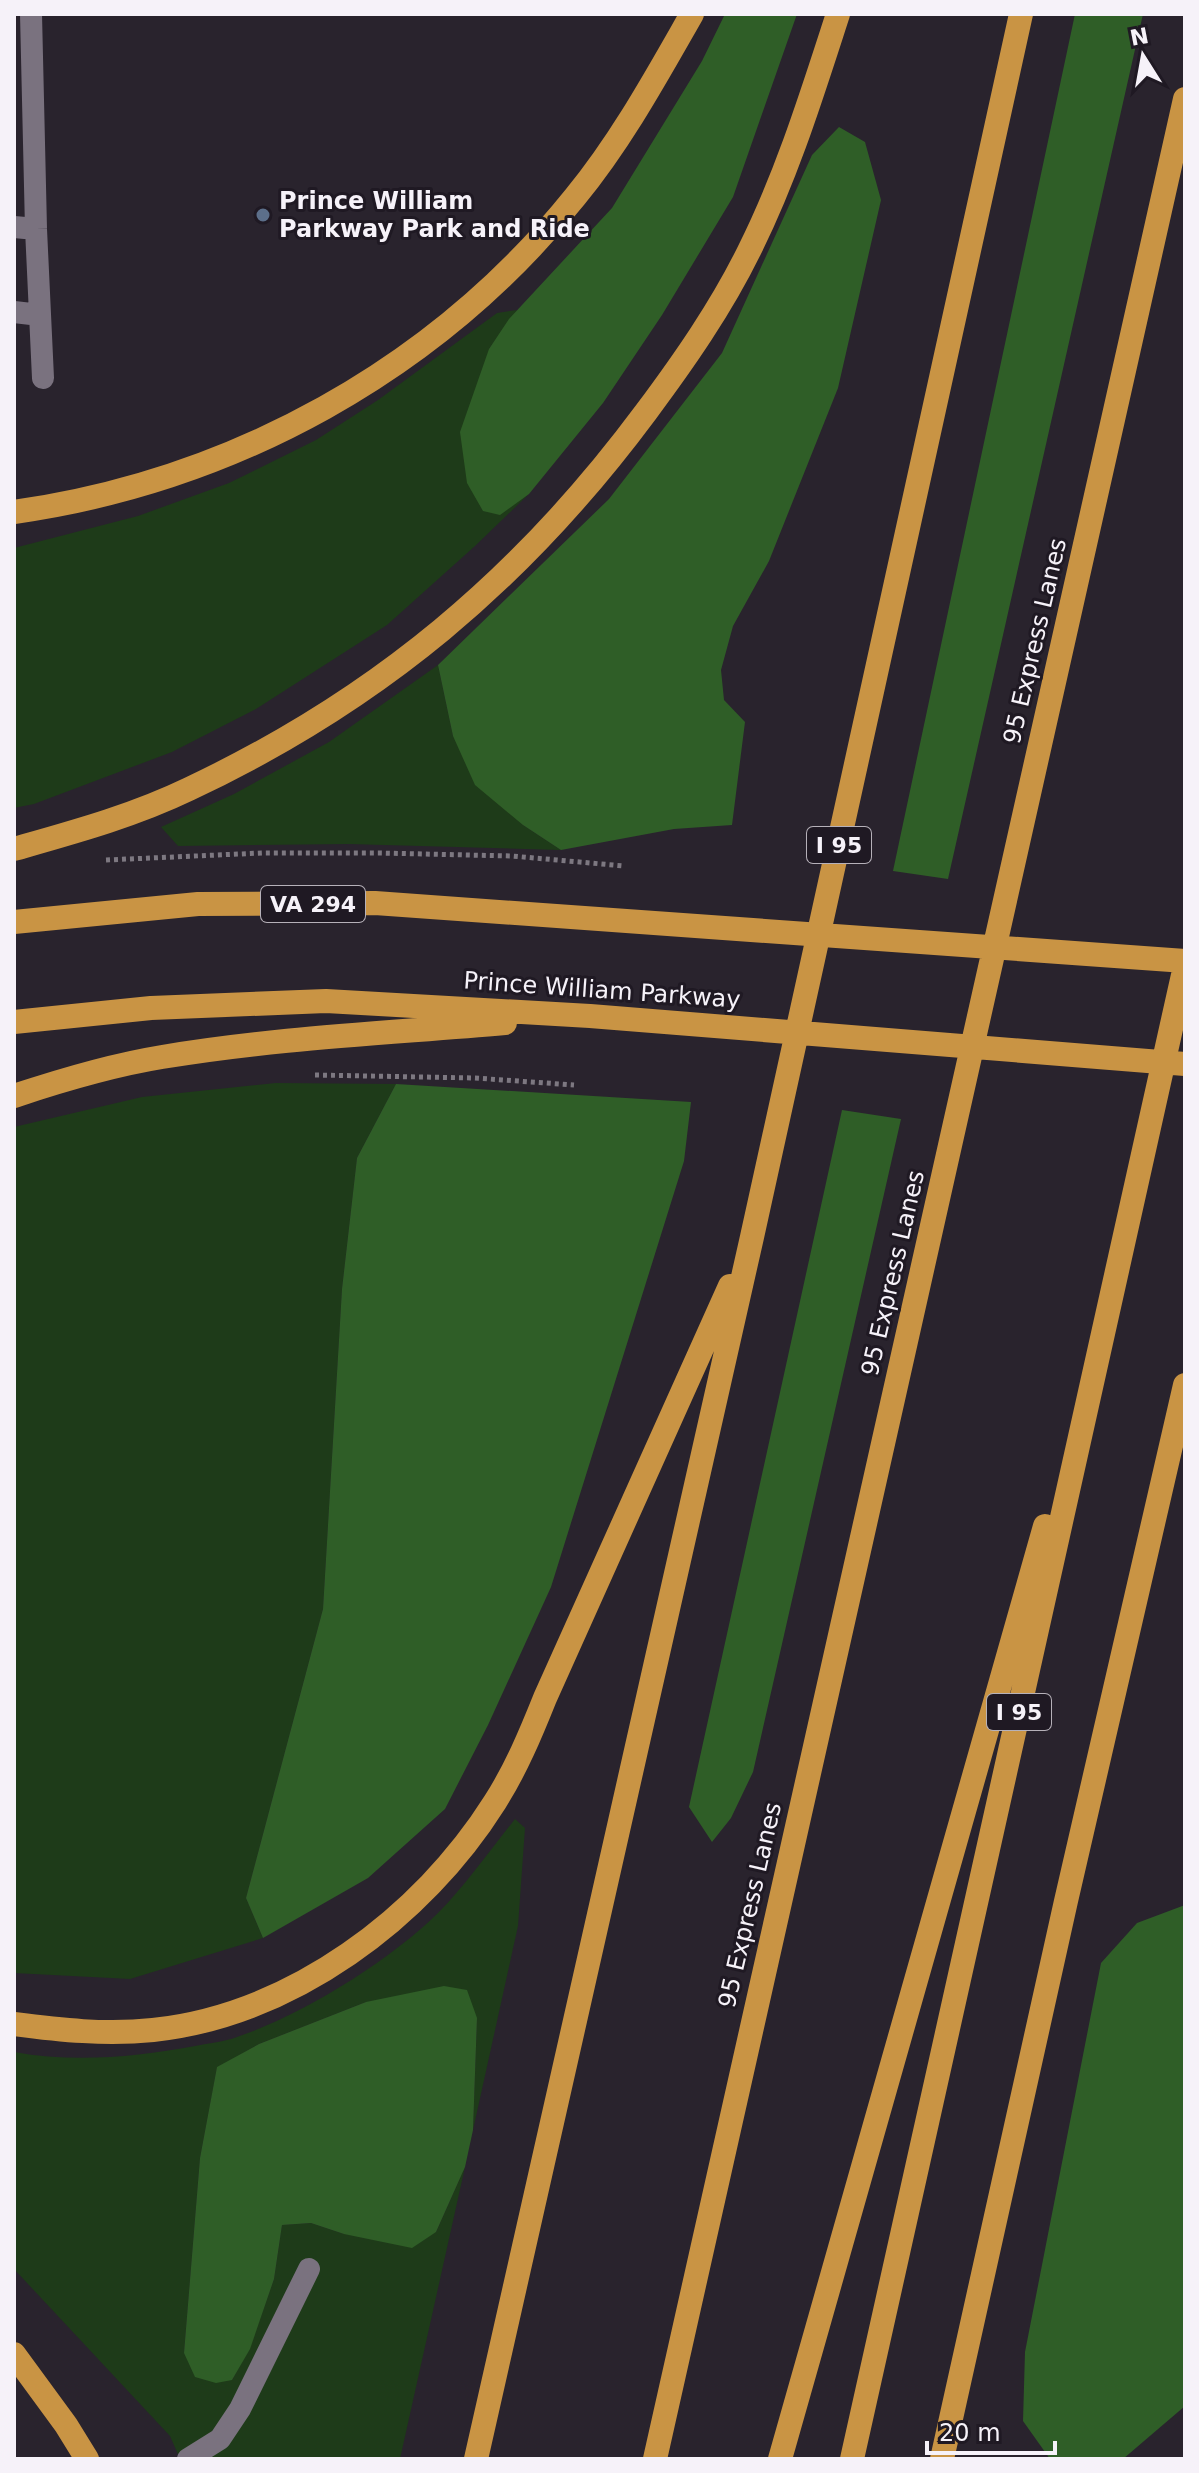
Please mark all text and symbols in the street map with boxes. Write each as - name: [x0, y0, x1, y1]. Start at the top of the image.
- north arrow: [1103, 16, 1183, 96]
- text: N: [1128, 23, 1151, 51]
- place label: Prince William Parkway Park and Ride: [279, 187, 590, 243]
- marker: Prince William Parkway Park and Ride: [254, 206, 272, 224]
- street label: 95 Express Lanes: [998, 536, 1072, 746]
- road number: I 95: [807, 827, 871, 863]
- road number: VA 294: [261, 886, 365, 922]
- street label: Prince William Parkway: [463, 966, 741, 1014]
- street label: 95 Express Lanes: [856, 1168, 930, 1378]
- road number: I 95: [987, 1694, 1051, 1730]
- street label: 95 Express Lanes: [713, 1800, 787, 2010]
- scale bar: [927, 2405, 1055, 2455]
- text: 20 m: [939, 2419, 1001, 2447]

